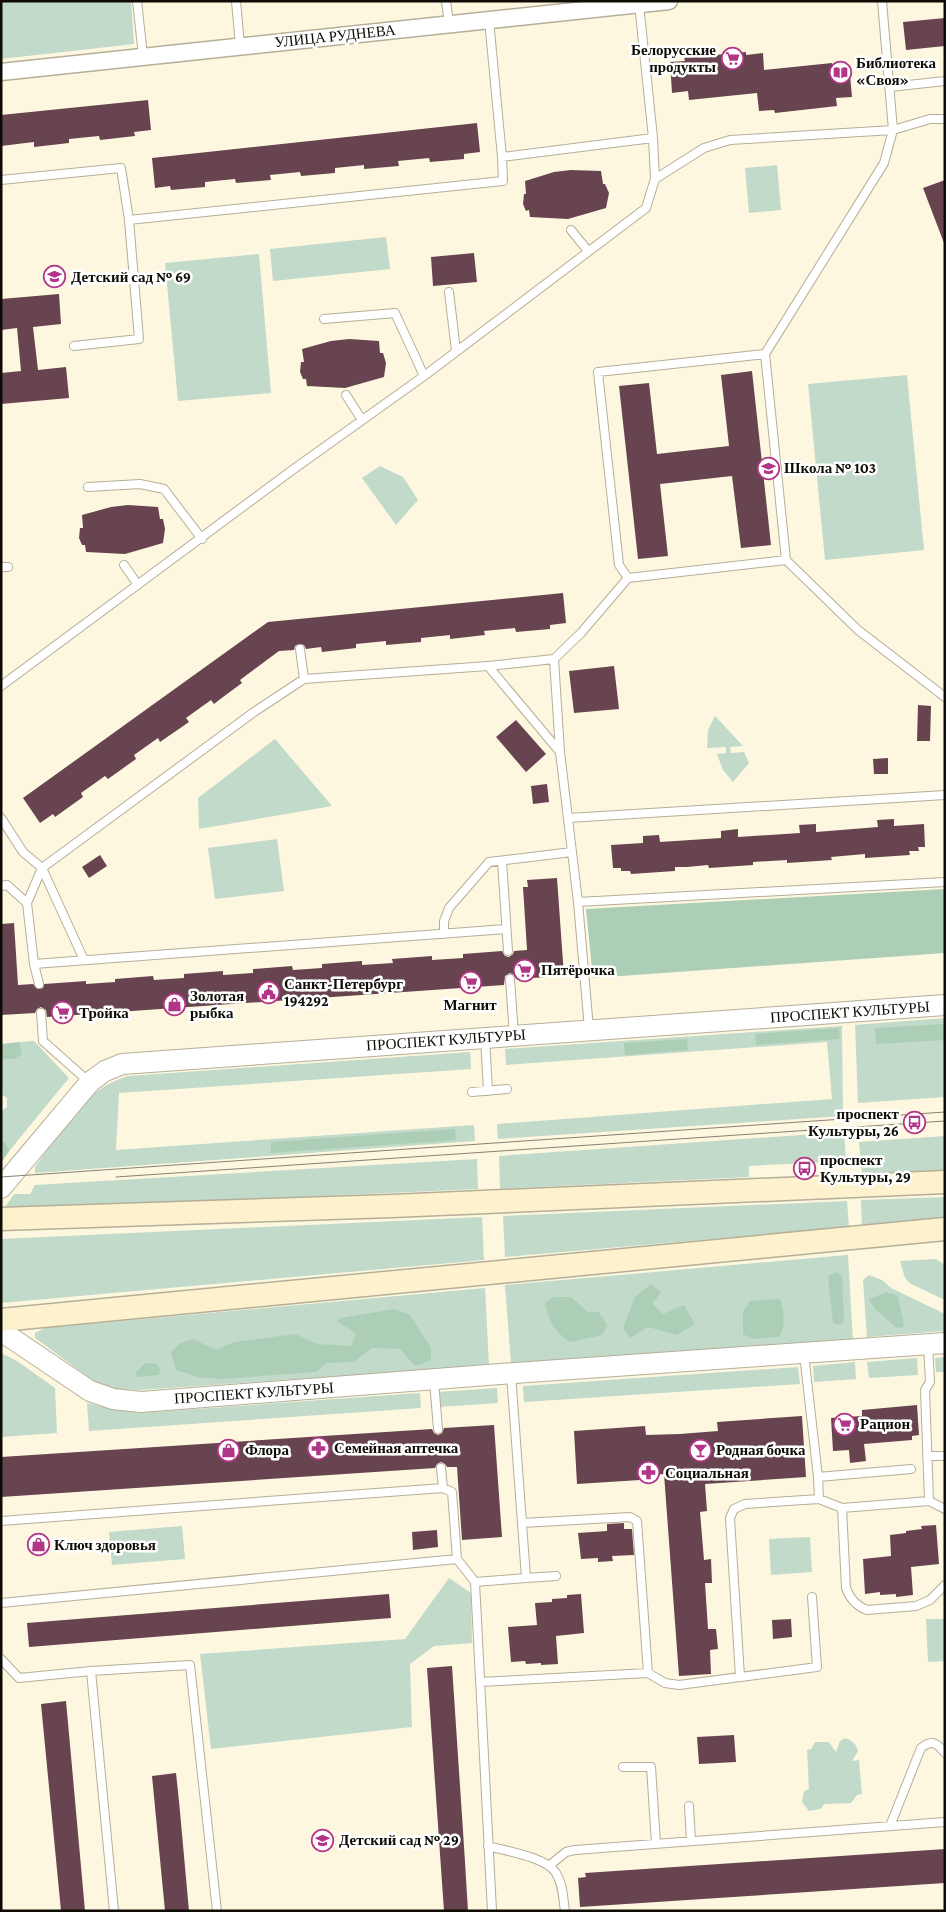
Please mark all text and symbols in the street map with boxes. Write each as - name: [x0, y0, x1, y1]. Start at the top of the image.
- street label: УЛИЦА РУДНЕВА: [274, 22, 396, 50]
- place label: Белорусские продукты: [631, 42, 716, 75]
- supermarket icon: Белорусские продукты: [720, 47, 744, 71]
- place label: Библиотека «Своя»: [856, 55, 936, 88]
- library icon: Библиотека «Своя»: [828, 60, 852, 84]
- school or university icon: Детский сад № 69: [43, 265, 67, 289]
- place label: Детский сад № 69: [71, 269, 191, 285]
- school or university icon: Школа № 103: [756, 456, 780, 480]
- place label: Школа № 103: [784, 460, 876, 476]
- supermarket icon: Пятёрочка: [513, 958, 537, 982]
- place label: Пятёрочка: [541, 962, 615, 978]
- supermarket icon: Магнит: [458, 970, 482, 994]
- place label: Санкт-Петербург 194292: [284, 976, 403, 1009]
- public building icon: Санкт-Петербург 194292: [256, 981, 280, 1005]
- place label: Золотая рыбка: [190, 988, 244, 1021]
- shop icon: Золотая рыбка: [162, 993, 186, 1017]
- place label: Магнит: [443, 997, 497, 1013]
- street label: ПРОСПЕКТ КУЛЬТУРЫ: [770, 998, 930, 1026]
- supermarket icon: Тройка: [51, 1001, 75, 1025]
- place label: Тройка: [79, 1005, 129, 1021]
- street label: ПРОСПЕКТ КУЛЬТУРЫ: [366, 1026, 526, 1054]
- place label: проспект Культуры, 26: [808, 1106, 900, 1139]
- bus stop icon: проспект Культуры, 26: [903, 1111, 927, 1135]
- place label: проспект Культуры, 29: [820, 1152, 911, 1185]
- bus stop icon: проспект Культуры, 29: [792, 1157, 816, 1181]
- street label: ПРОСПЕКТ КУЛЬТУРЫ: [174, 1379, 334, 1407]
- supermarket icon: Рацион: [832, 1412, 856, 1436]
- place label: Рацион: [860, 1416, 910, 1432]
- pharmacy icon: Семейная аптечка: [306, 1436, 330, 1460]
- shop icon: Флора: [217, 1438, 241, 1462]
- bar icon: Родная бочка: [688, 1438, 712, 1462]
- place label: Семейная аптечка: [334, 1440, 459, 1456]
- place label: Флора: [245, 1442, 289, 1458]
- place label: Родная бочка: [716, 1442, 806, 1458]
- pharmacy icon: Социальная: [637, 1461, 661, 1485]
- place label: Социальная: [665, 1465, 749, 1481]
- shop icon: Ключ здоровья: [26, 1533, 50, 1557]
- place label: Ключ здоровья: [54, 1537, 156, 1553]
- school or university icon: Детский сад № 29: [311, 1828, 335, 1852]
- place label: Детский сад № 29: [339, 1832, 459, 1848]

